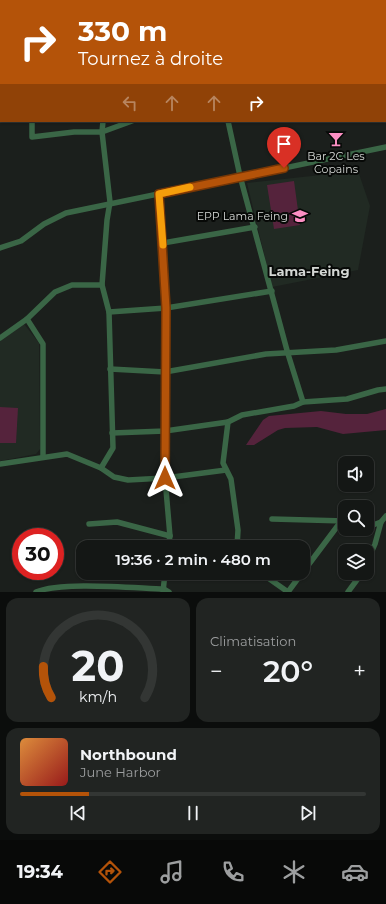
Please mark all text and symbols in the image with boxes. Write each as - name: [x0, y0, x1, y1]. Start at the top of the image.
- text: 330 m: [78, 14, 167, 48]
- icon: right: [12, 16, 64, 68]
- text: Tournez à droite: [78, 48, 223, 70]
- icon: left: [119, 92, 141, 114]
- icon: ahead: [161, 92, 183, 114]
- icon: ahead: [203, 92, 225, 114]
- icon: right: [245, 92, 267, 114]
- pin: [267, 127, 301, 168]
- bar icon: Bar 2C Les Copains: [327, 130, 345, 148]
- icon: arrive: [273, 133, 295, 155]
- place label: Bar 2C Les Copains: [307, 149, 365, 176]
- school or university icon: EPP Lama Feing: [291, 207, 309, 225]
- place label: EPP Lama Feing: [197, 209, 288, 223]
- district label: Lama-Feing: [269, 263, 349, 279]
- map controls: [338, 456, 374, 580]
- button: sound: [338, 456, 374, 492]
- position arrow: [144, 457, 186, 499]
- button: search: [338, 500, 374, 536]
- speed limit sign: 30: [12, 528, 64, 580]
- button: layers: [338, 544, 374, 580]
- text: 19:36 · 2 min · 480 m: [115, 550, 271, 569]
- text: Climatisation: [210, 633, 296, 649]
- text: 20: [72, 641, 124, 691]
- text: 20°: [263, 653, 313, 690]
- text: −: [210, 658, 223, 685]
- text: +: [353, 658, 366, 685]
- text: km/h: [79, 688, 117, 706]
- text: Northbound: [80, 745, 177, 764]
- text: June Harbor: [80, 764, 161, 780]
- icon: previous: [67, 802, 89, 824]
- icon: pause: [182, 802, 204, 824]
- icon: next: [297, 802, 319, 824]
- icon: directions: [96, 858, 124, 886]
- icon: music: [158, 858, 186, 886]
- icon: phone: [219, 858, 247, 886]
- icon: climate: [280, 858, 308, 886]
- icon: car: [341, 858, 369, 886]
- text: 19:34: [17, 861, 63, 883]

